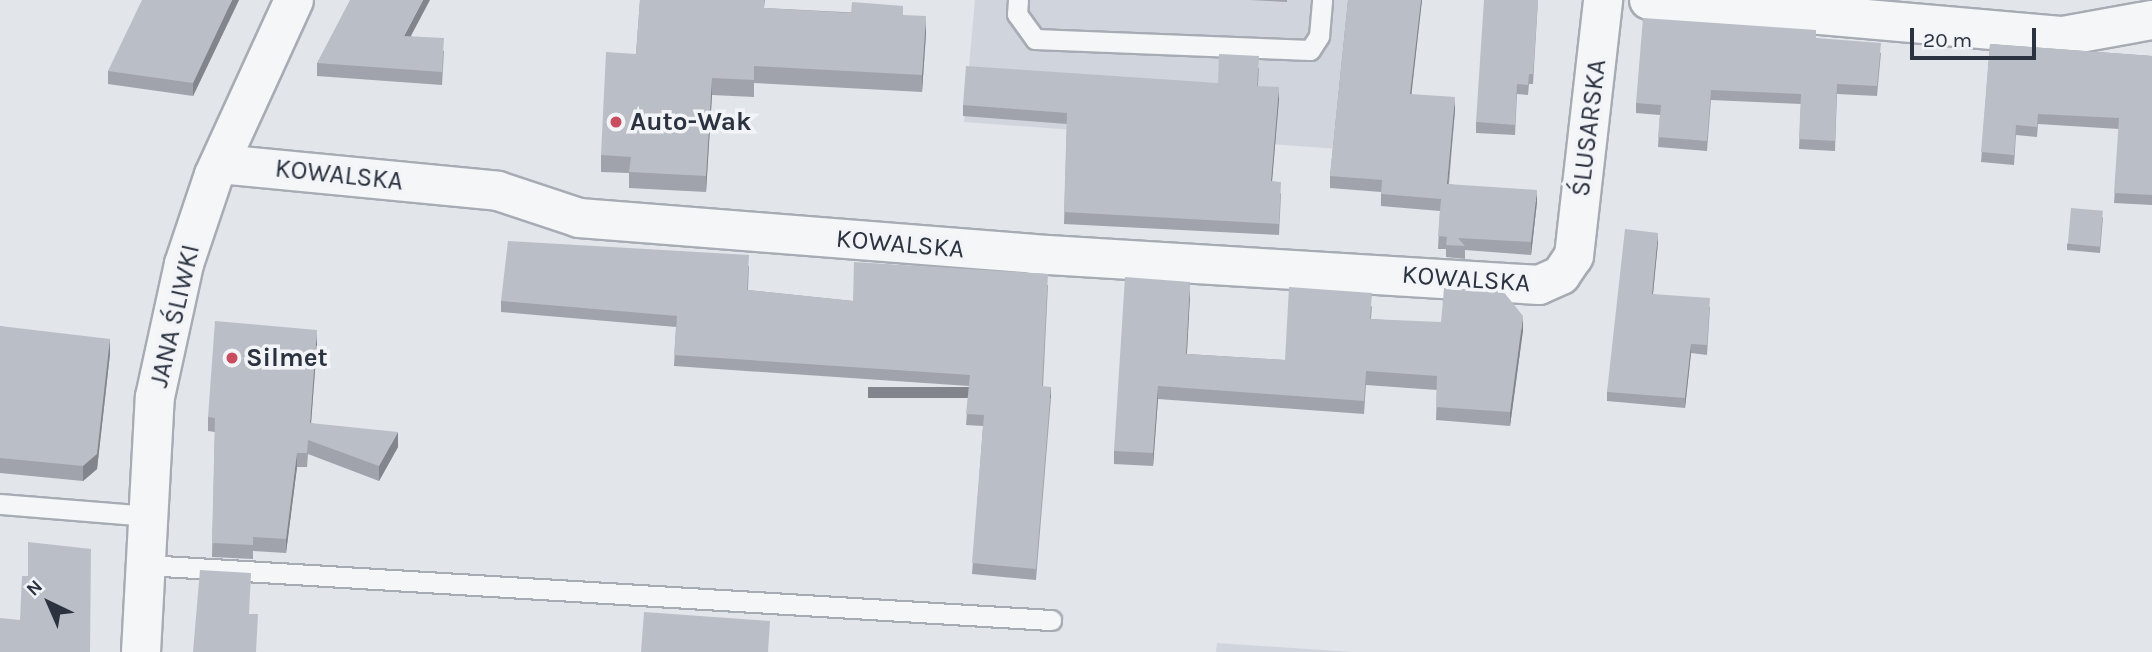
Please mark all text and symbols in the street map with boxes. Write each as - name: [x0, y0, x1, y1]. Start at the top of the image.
- scale bar: [1914, 14, 2040, 58]
- text: 20 m: [1923, 28, 1972, 52]
- street label: ŚLUSARSKA: [1565, 58, 1613, 198]
- place label: Auto-Wak: [630, 106, 751, 138]
- marker: Auto-Wak: [608, 114, 624, 130]
- street label: KOWALSKA: [273, 153, 405, 197]
- street label: KOWALSKA: [835, 223, 965, 265]
- street label: JANA ŚLIWKI: [143, 241, 207, 391]
- street label: KOWALSKA: [1401, 259, 1531, 299]
- place label: Silmet: [246, 342, 328, 374]
- marker: Silmet: [224, 350, 240, 366]
- north arrow: [14, 568, 84, 638]
- text: N: [22, 575, 47, 601]

